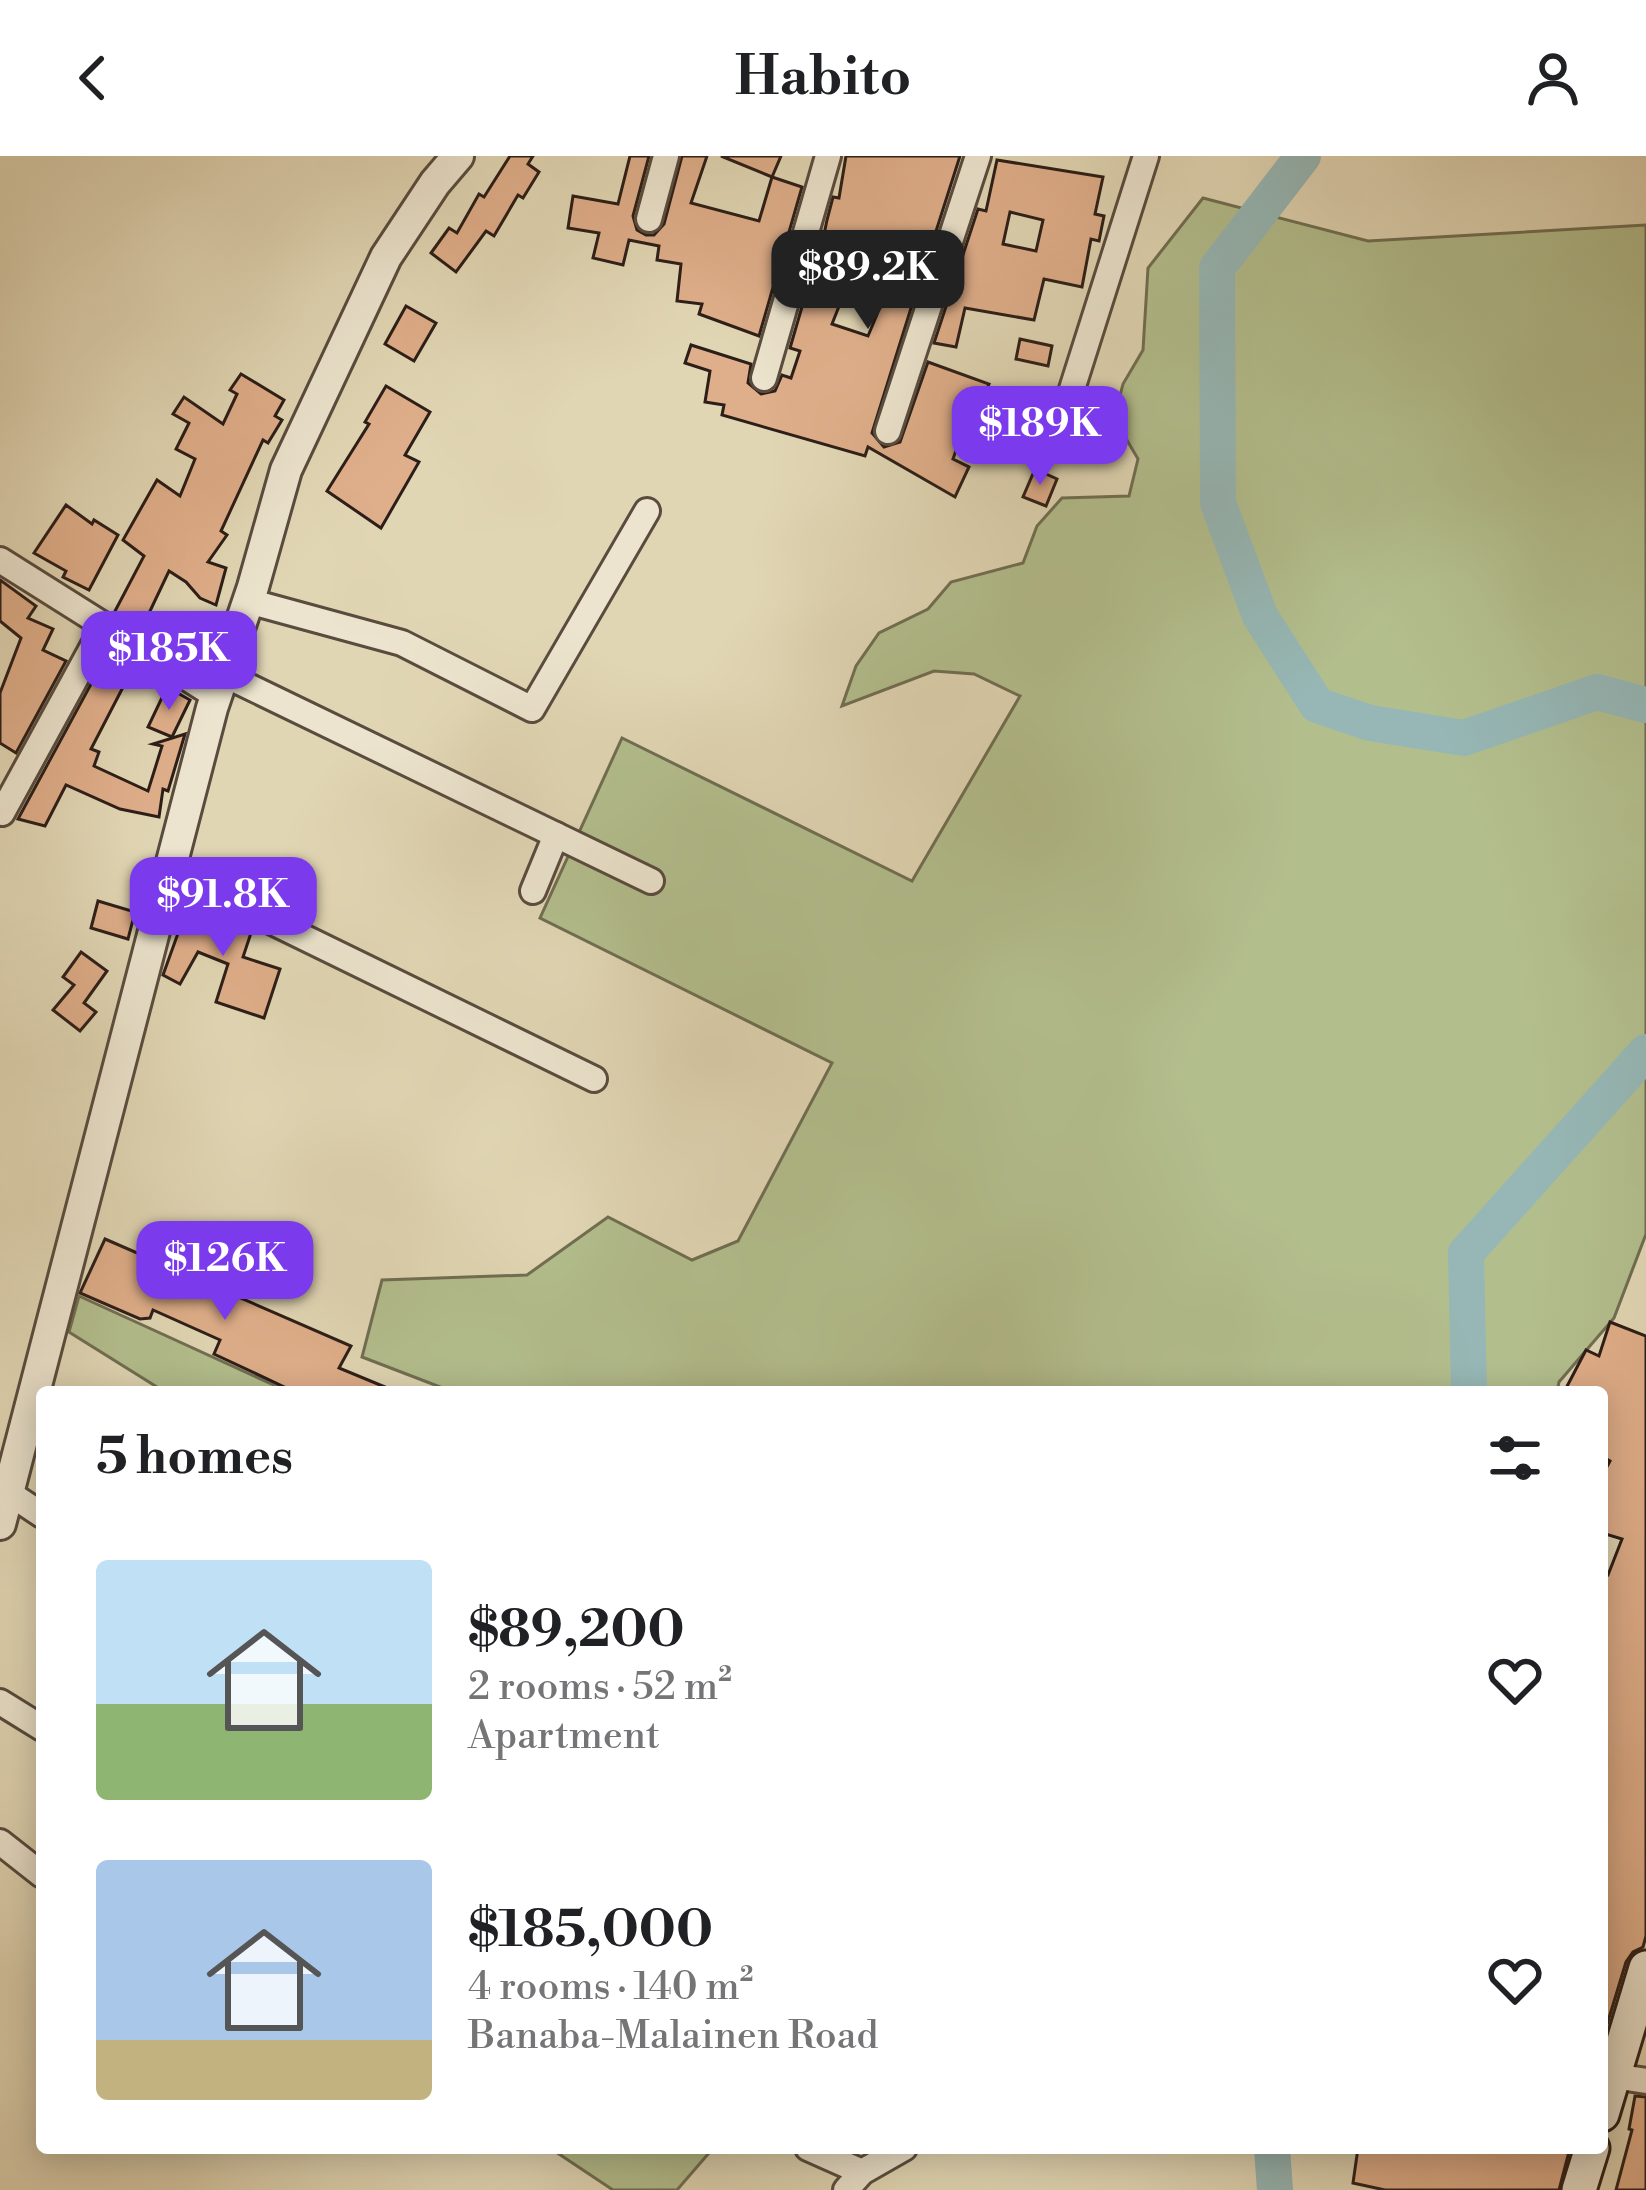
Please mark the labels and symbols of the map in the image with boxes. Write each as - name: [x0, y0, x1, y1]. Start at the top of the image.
- pin: $89.2K: [770, 230, 966, 332]
- pin: $189K: [956, 386, 1124, 488]
- pin: $185K: [85, 611, 253, 713]
- pin: $91.8K: [125, 857, 321, 959]
- pin: $126K: [141, 1221, 309, 1323]

